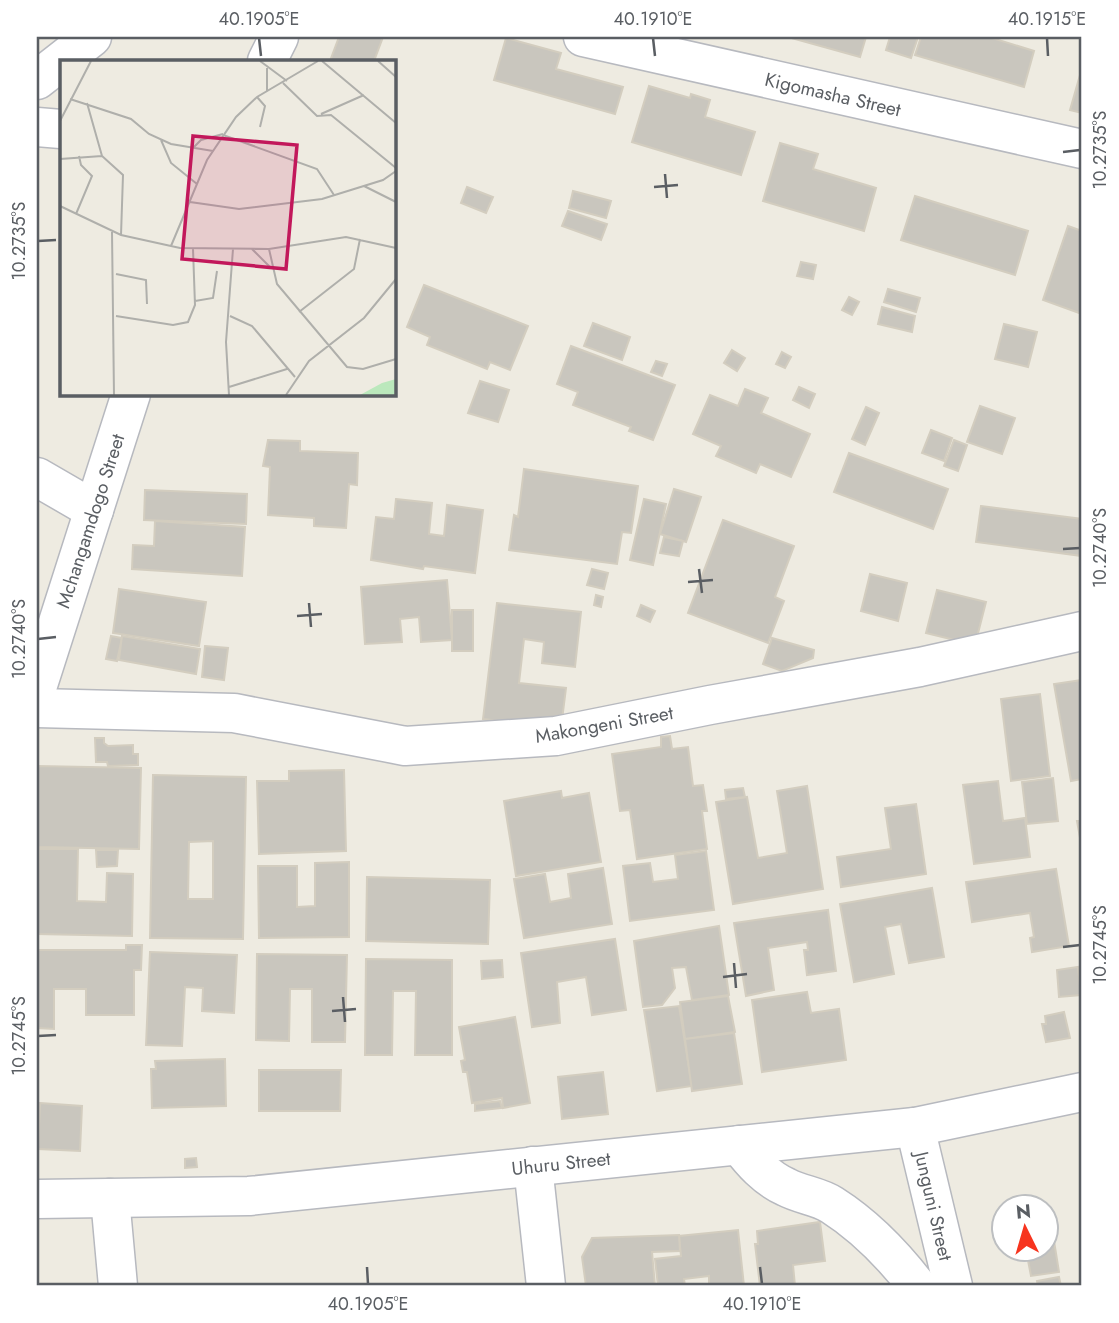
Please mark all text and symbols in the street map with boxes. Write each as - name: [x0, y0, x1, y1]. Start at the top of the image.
- text: 40.1905°E: [218, 6, 300, 32]
- text: 40.1910°E: [614, 6, 692, 32]
- text: 40.1915°E: [1008, 6, 1086, 32]
- inset map: [60, 60, 396, 396]
- street label: Kigomasha Street: [762, 66, 904, 123]
- text: 10.2735°S: [1087, 110, 1113, 189]
- text: 10.2735°S: [6, 201, 32, 280]
- street label: Mchangamdogo Street: [50, 430, 132, 612]
- text: 10.2740°S: [1087, 508, 1113, 588]
- text: 10.2740°S: [6, 599, 32, 679]
- street label: Makongeni Street: [533, 699, 676, 750]
- text: 10.2745°S: [1087, 905, 1113, 985]
- text: 10.2745°S: [6, 996, 32, 1076]
- street label: Uhuru Street: [510, 1145, 612, 1182]
- street label: Junguni Street: [907, 1146, 959, 1264]
- north arrow: [990, 1194, 1060, 1264]
- text: N: [1015, 1197, 1032, 1226]
- text: 40.1905°E: [327, 1291, 409, 1317]
- text: 40.1910°E: [723, 1291, 801, 1317]

